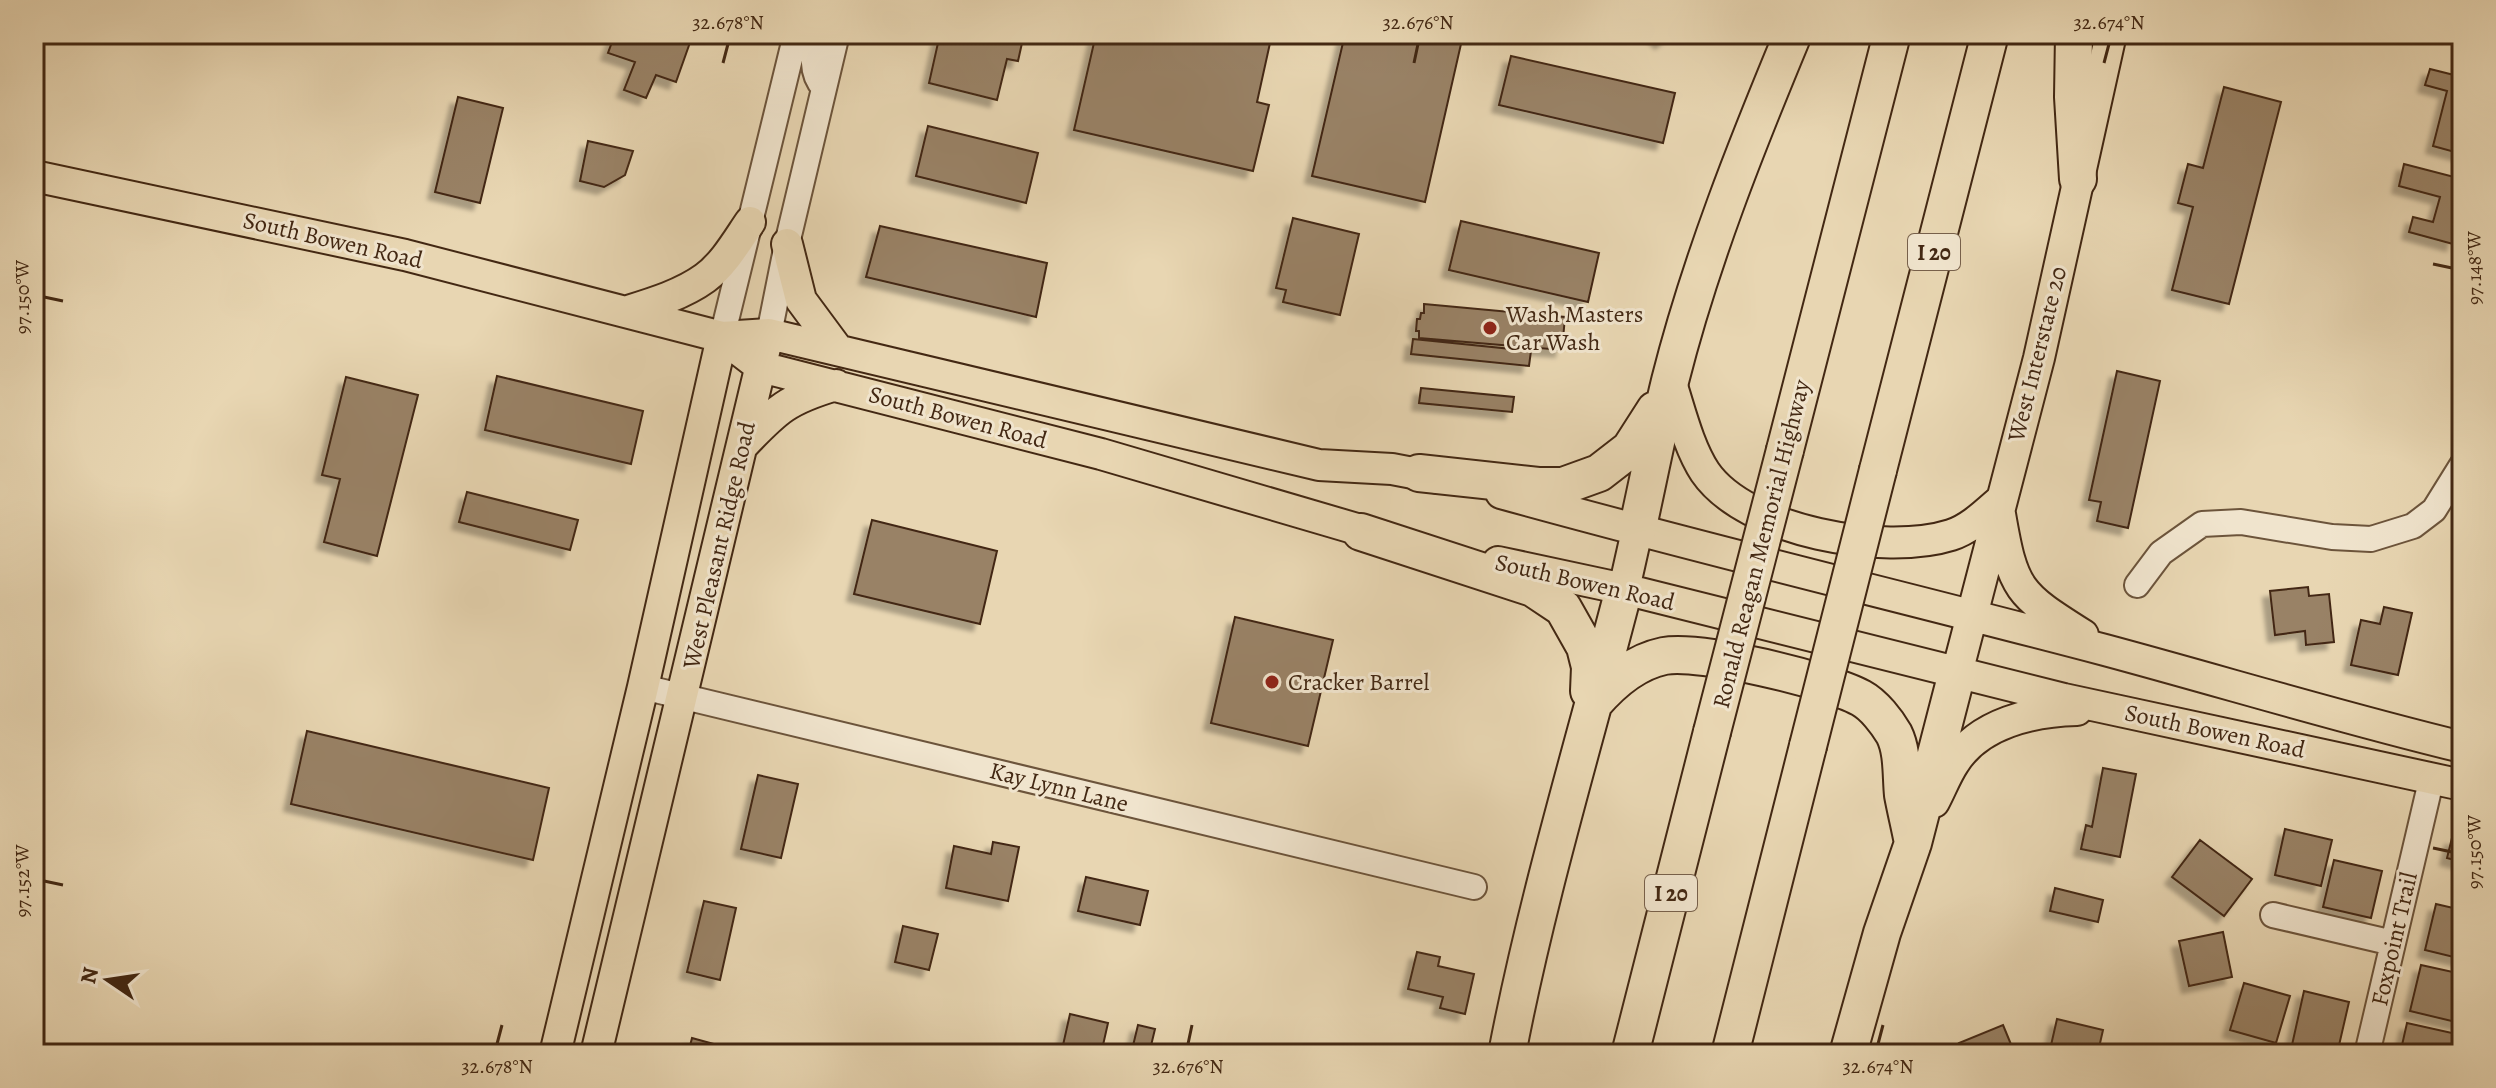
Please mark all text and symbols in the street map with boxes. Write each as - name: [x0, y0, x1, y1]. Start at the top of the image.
- text: 32.678°N: [692, 9, 764, 36]
- text: 32.676°N: [1382, 9, 1454, 36]
- text: 32.674°N: [2073, 9, 2145, 36]
- street label: South Bowen Road: [240, 204, 426, 276]
- text: 97.148°W: [2461, 231, 2488, 305]
- road number: I 20: [1908, 234, 1960, 270]
- text: 97.150°W: [9, 259, 36, 334]
- street label: West Interstate 20: [2000, 263, 2074, 446]
- place label: Wash Masters Car Wash: [1505, 298, 1643, 358]
- marker: Wash Masters Car Wash: [1481, 319, 1499, 337]
- street label: Ronald Reagan Memorial Highway: [1705, 376, 1817, 712]
- street label: South Bowen Road: [865, 378, 1051, 456]
- street label: West Pleasant Ridge Road: [675, 418, 763, 673]
- street label: South Bowen Road: [1492, 546, 1678, 618]
- place label: Cracker Barrel: [1288, 666, 1429, 698]
- marker: Cracker Barrel: [1263, 673, 1281, 691]
- street label: South Bowen Road: [2122, 696, 2308, 766]
- street label: Kay Lynn Lane: [986, 754, 1132, 820]
- text: 97.150°W: [2461, 814, 2488, 889]
- text: 97.152°W: [9, 844, 36, 918]
- street label: Foxpoint Trail: [2363, 869, 2425, 1009]
- road number: I 20: [1645, 875, 1697, 911]
- north arrow: [68, 940, 148, 1020]
- text: N: [73, 965, 106, 987]
- text: 32.678°N: [461, 1053, 533, 1080]
- text: 32.676°N: [1152, 1053, 1224, 1080]
- text: 32.674°N: [1842, 1053, 1914, 1080]

